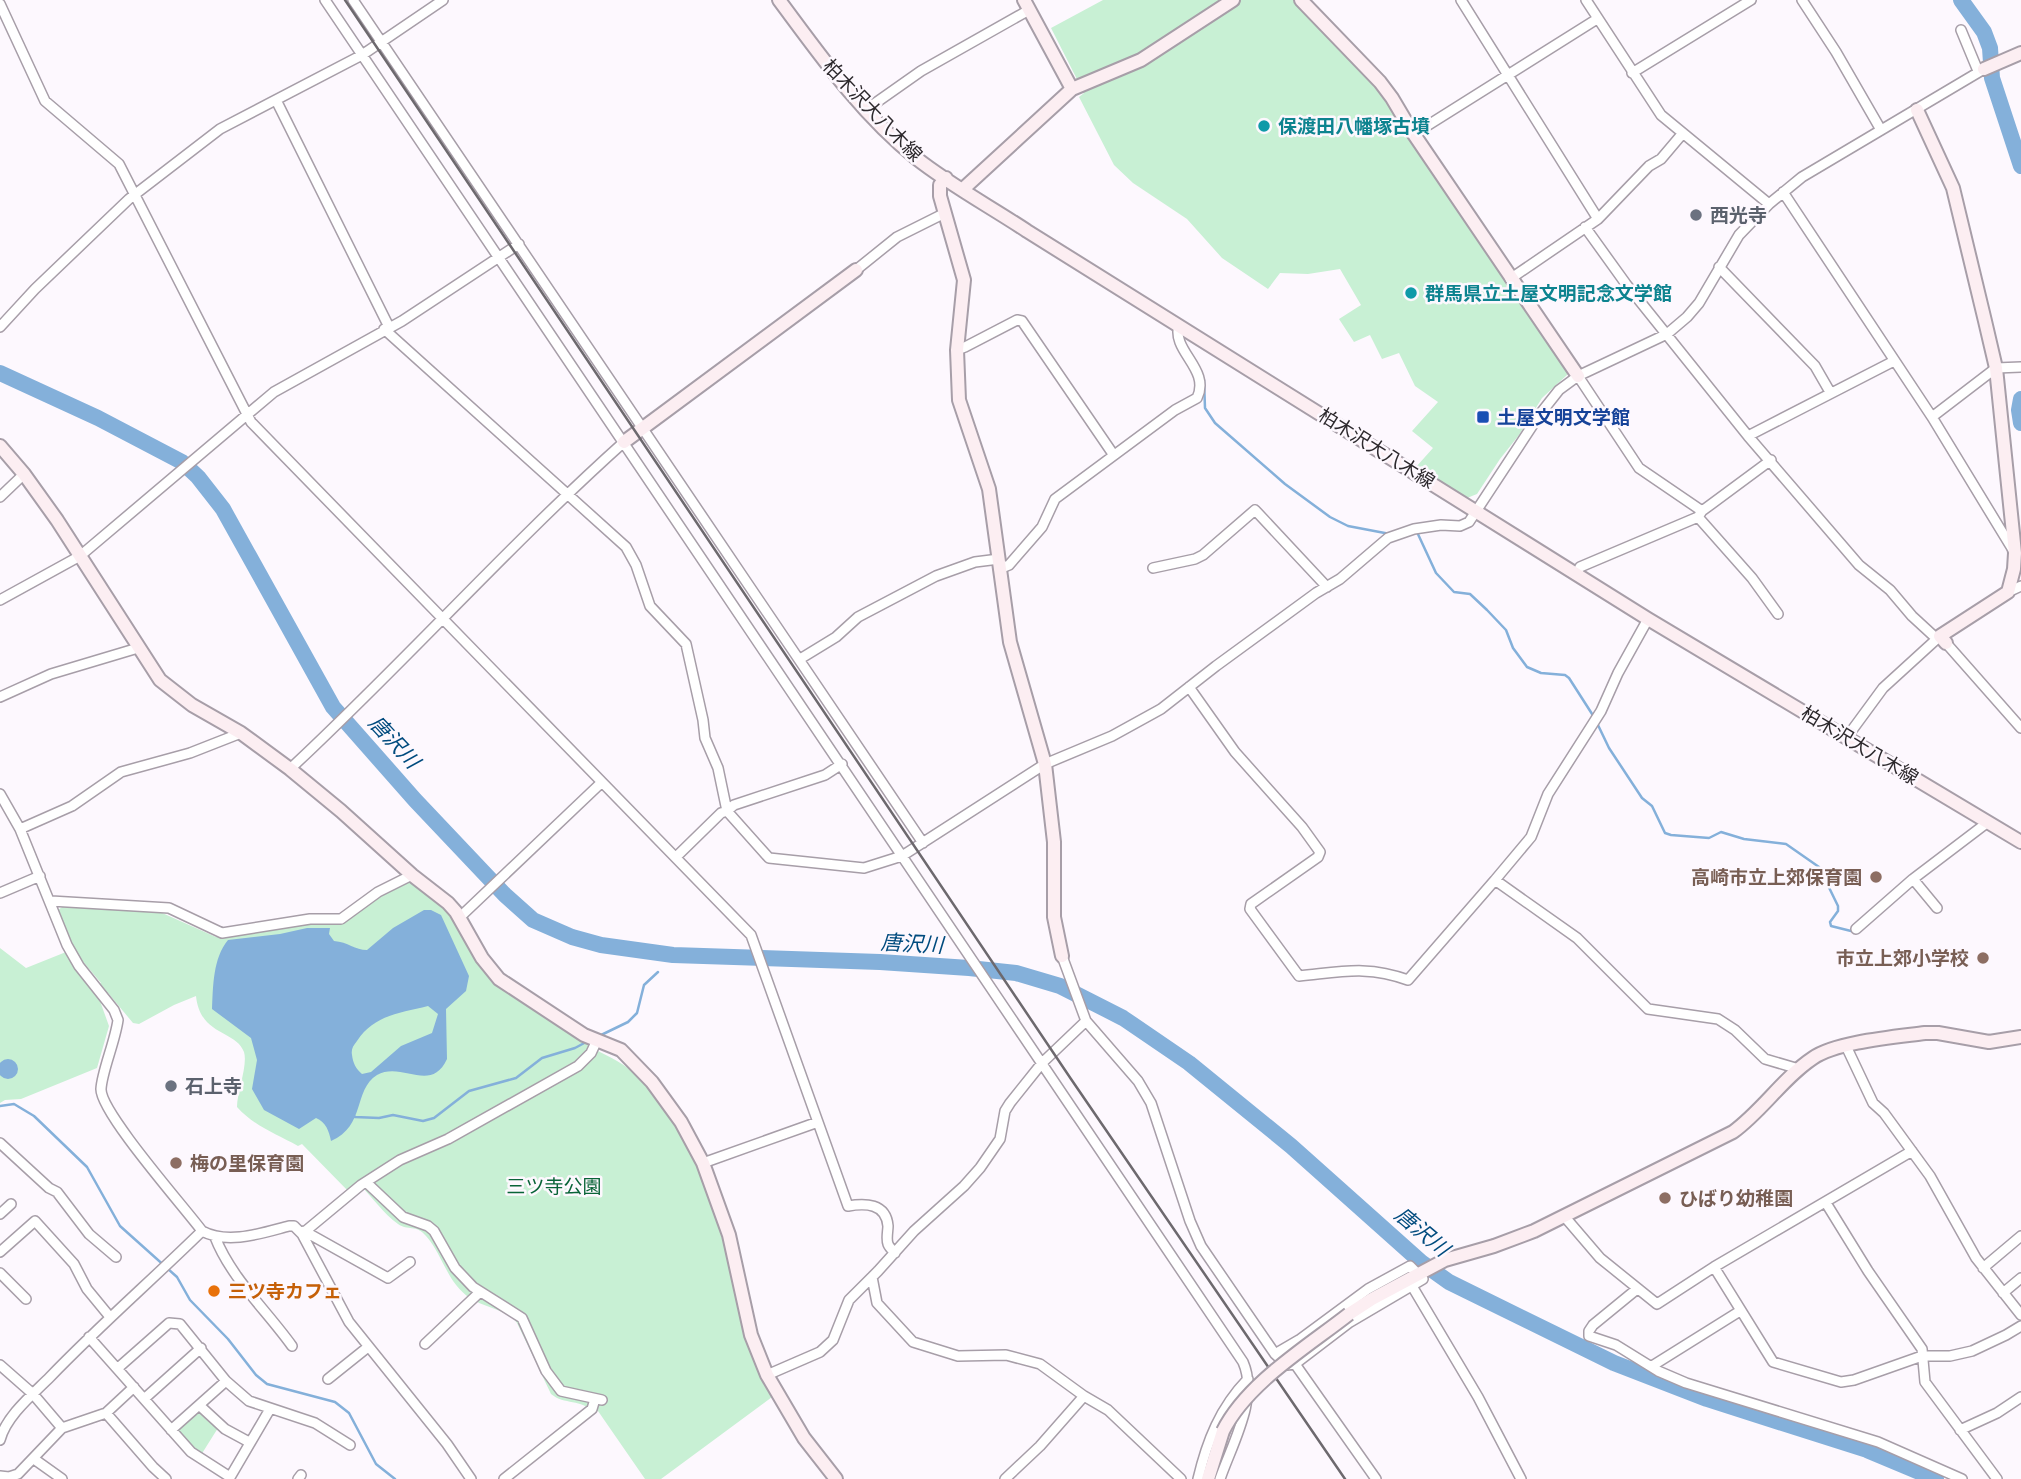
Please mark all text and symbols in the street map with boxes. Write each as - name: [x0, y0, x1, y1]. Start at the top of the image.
- street label: 柏木沢大八木線: [819, 55, 926, 165]
- place label: 保渡田八幡塚古墳: [1278, 116, 1430, 137]
- marker: 保渡田八幡塚古墳: [1256, 118, 1272, 134]
- place label: 西光寺: [1710, 205, 1767, 226]
- marker: 西光寺: [1688, 207, 1704, 223]
- place label: 群馬県立土屋文明記念文学館: [1425, 283, 1672, 304]
- marker: 群馬県立土屋文明記念文学館: [1403, 285, 1419, 301]
- street label: 柏木沢大八木線: [1315, 404, 1439, 493]
- place label: 土屋文明文学館: [1497, 407, 1630, 428]
- marker: 土屋文明文学館: [1475, 409, 1491, 425]
- street label: 柏木沢大八木線: [1797, 702, 1922, 789]
- water label: 唐沢川: [364, 711, 426, 774]
- place label: 高崎市立上郊保育園: [1691, 867, 1862, 888]
- marker: 高崎市立上郊保育園: [1868, 869, 1884, 885]
- water label: 唐沢川: [880, 930, 946, 957]
- place label: 市立上郊小学校: [1836, 948, 1969, 969]
- marker: 市立上郊小学校: [1975, 950, 1991, 966]
- place label: 石上寺: [185, 1076, 242, 1097]
- marker: 石上寺: [163, 1078, 179, 1094]
- place label: 梅の里保育園: [190, 1153, 304, 1174]
- marker: 梅の里保育園: [168, 1155, 184, 1171]
- park label: 三ツ寺公園: [506, 1176, 602, 1197]
- place label: ひばり幼稚園: [1679, 1188, 1793, 1209]
- marker: ひばり幼稚園: [1657, 1190, 1673, 1206]
- water label: 唐沢川: [1391, 1203, 1455, 1262]
- place label: 三ツ寺カフェ: [228, 1281, 342, 1302]
- marker: 三ツ寺カフェ: [206, 1283, 222, 1299]

